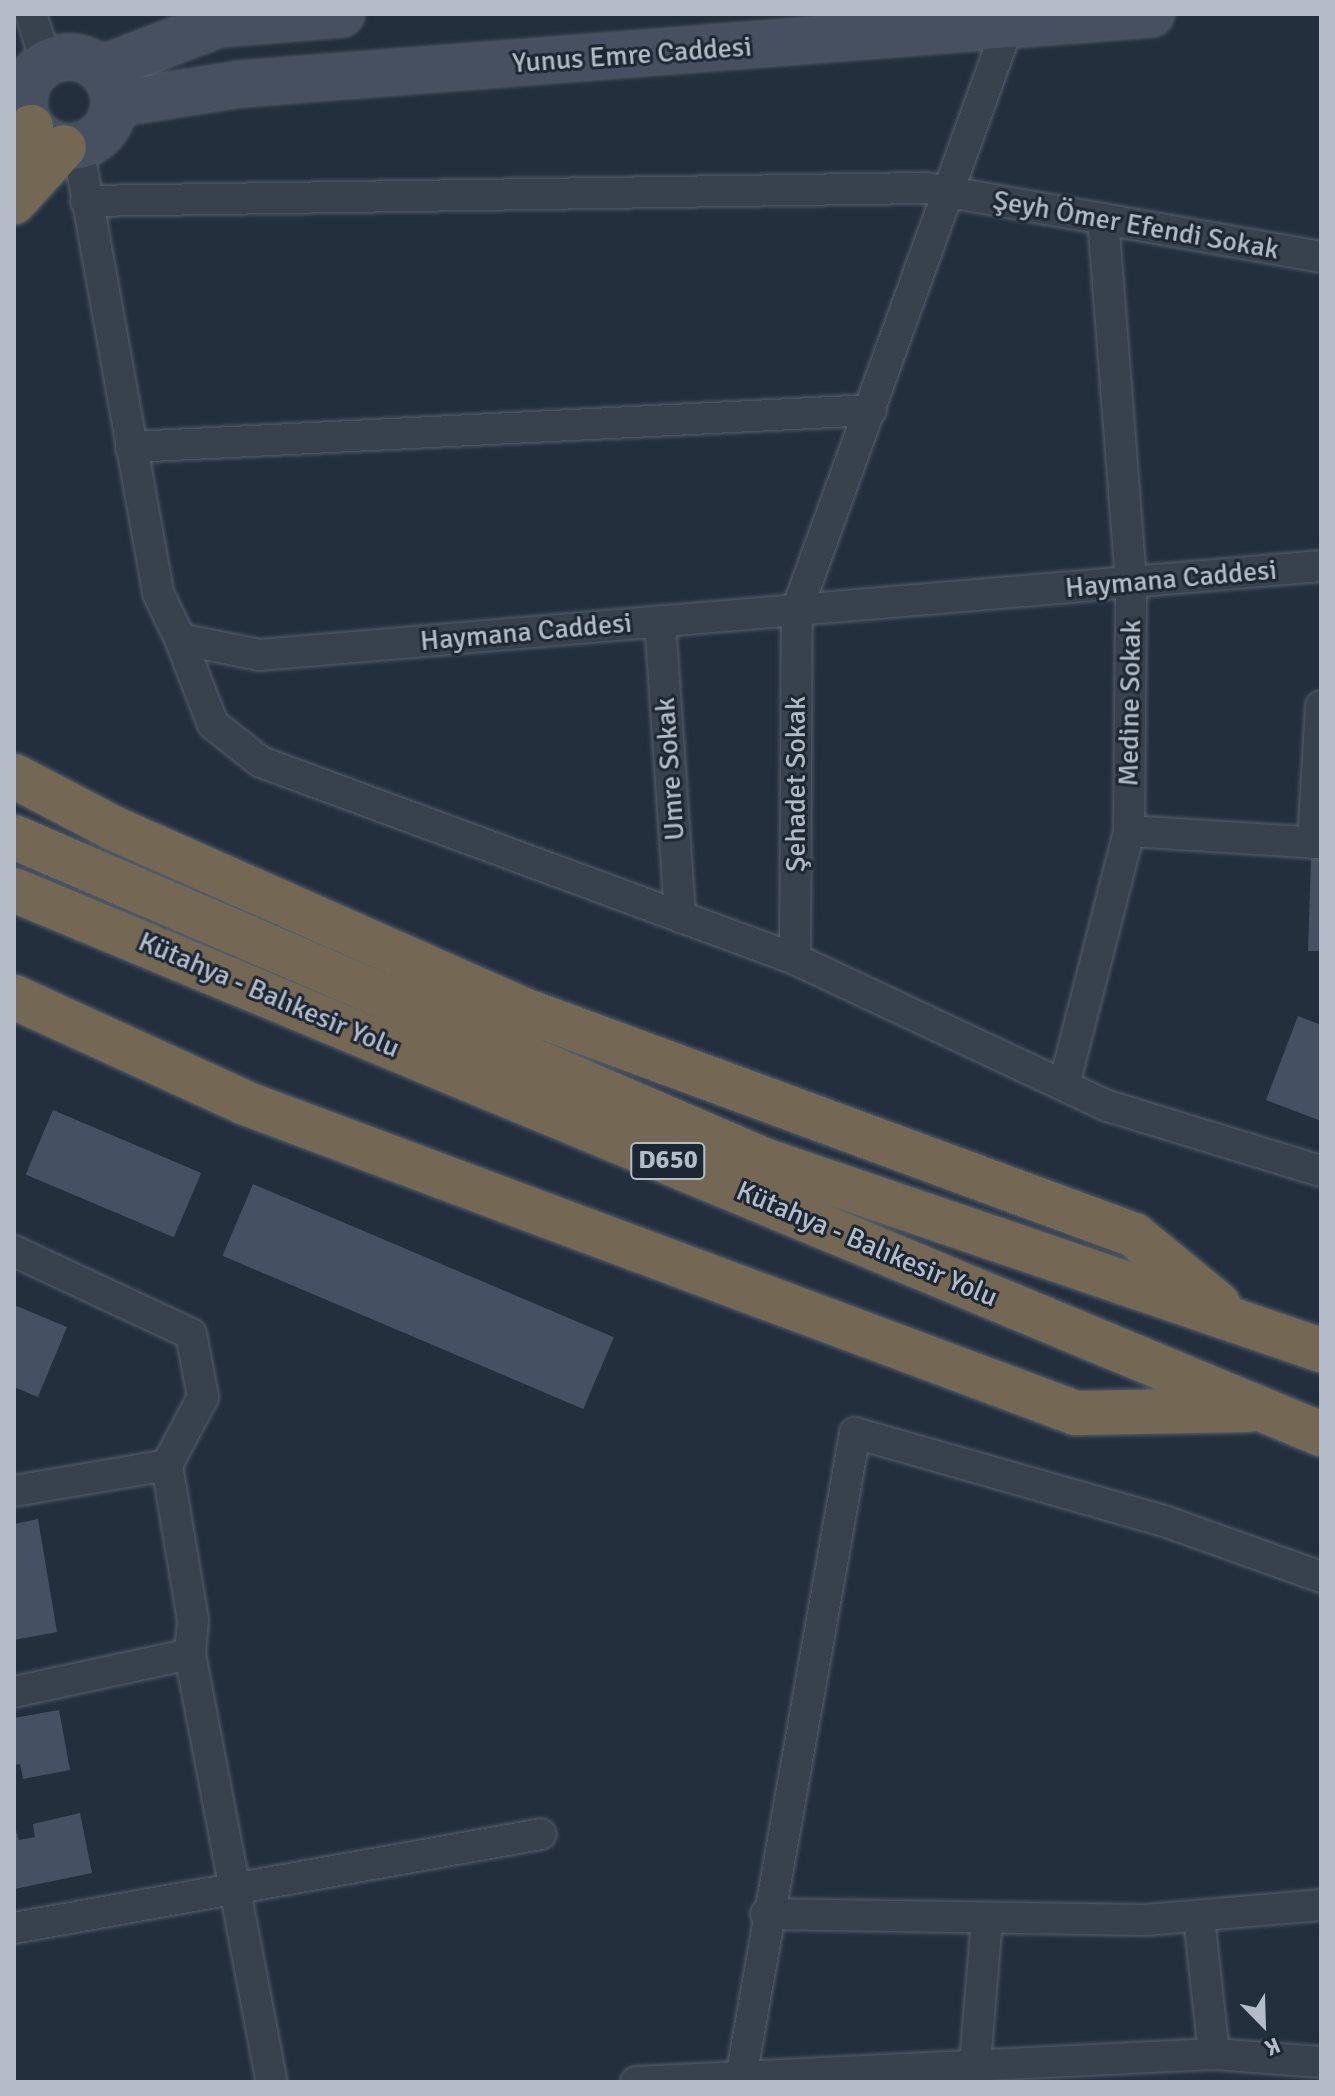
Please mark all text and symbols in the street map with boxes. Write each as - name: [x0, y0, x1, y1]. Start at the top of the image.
- street label: Yunus Emre Caddesi: [511, 30, 753, 80]
- street label: Şeyh Ömer Efendi Sokak: [990, 183, 1282, 267]
- street label: Haymana Caddesi: [1064, 553, 1278, 605]
- street label: Haymana Caddesi: [419, 606, 633, 658]
- street label: Medine Sokak: [1112, 619, 1148, 787]
- street label: Umre Sokak: [648, 696, 692, 842]
- street label: Şehadet Sokak: [779, 696, 813, 872]
- street label: Kütahya - Balıkesir Yolu: [133, 925, 405, 1065]
- road number: D650: [630, 1139, 706, 1183]
- street label: Kütahya - Balıkesir Yolu: [731, 1174, 1003, 1314]
- north arrow: [1223, 1984, 1303, 2064]
- text: K: [1261, 2031, 1284, 2062]

